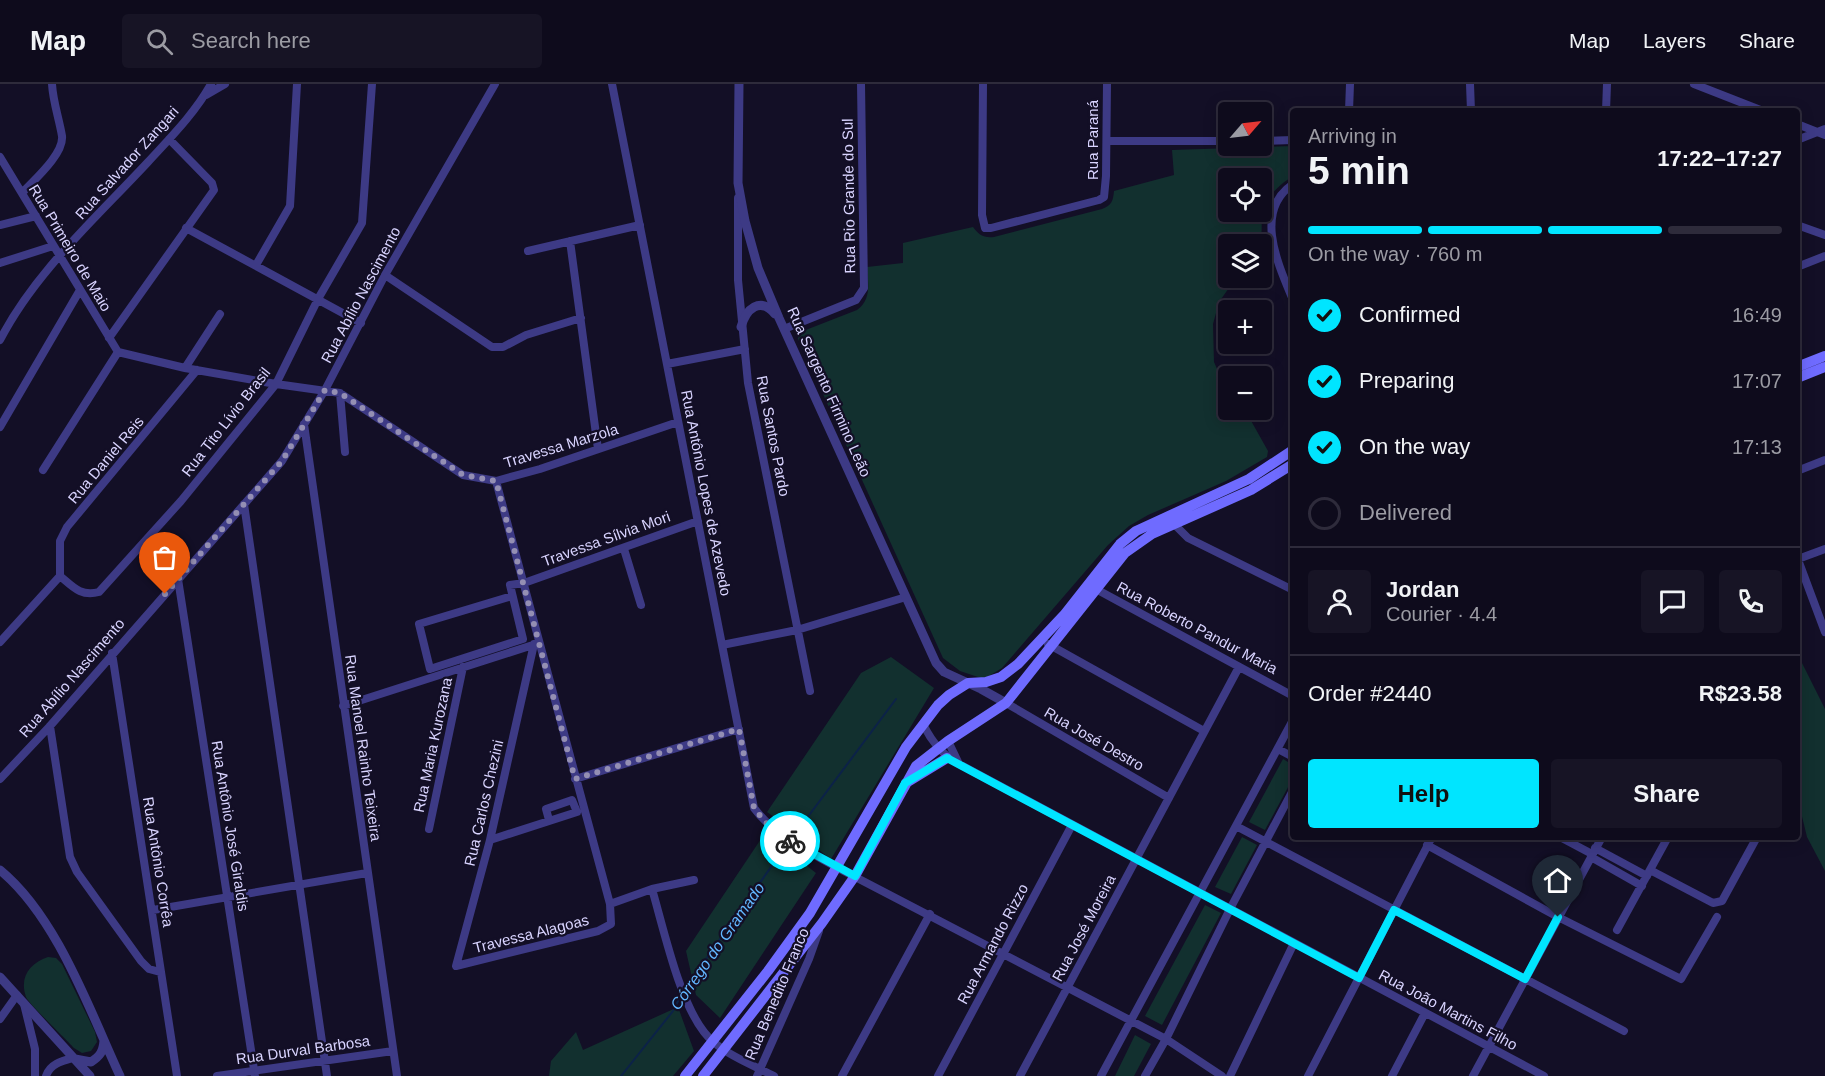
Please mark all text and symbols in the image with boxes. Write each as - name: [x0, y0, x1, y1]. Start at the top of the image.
- search box: [122, 14, 542, 68]
- text: Map: [30, 25, 86, 56]
- icon: search: [143, 25, 176, 58]
- text: Search here: [191, 28, 311, 53]
- text: Map: [1569, 29, 1610, 52]
- text: Layers: [1643, 29, 1706, 52]
- text: Share: [1739, 29, 1795, 52]
- street label: Rua Paraná: [1084, 99, 1101, 180]
- north arrow: [1218, 102, 1272, 156]
- map controls: [1218, 102, 1272, 420]
- street label: Rua Salvador Zangari: [71, 103, 182, 223]
- street label: Rua Rio Grande do Sul: [839, 118, 858, 274]
- text: Arriving in: [1308, 125, 1397, 147]
- text: 17:22–17:27: [1657, 146, 1782, 171]
- text: 5 min: [1308, 149, 1410, 192]
- button: locate: [1218, 168, 1272, 222]
- street label: Rua Primeiro de Maio: [26, 181, 115, 314]
- street label: Rua Abílio Nascimento: [317, 224, 404, 366]
- button: layers: [1218, 234, 1272, 288]
- text: On the way · 760 m: [1308, 243, 1483, 265]
- icon: check: [1308, 299, 1341, 332]
- button: +: [1218, 300, 1272, 354]
- text: Confirmed: [1359, 302, 1460, 327]
- street label: Rua Sargento Firmino Leão: [784, 304, 875, 479]
- text: 16:49: [1732, 304, 1782, 326]
- street label: Rua Tito Lívio Brasil: [178, 364, 273, 479]
- icon: check: [1308, 365, 1341, 398]
- button: −: [1218, 366, 1272, 420]
- text: Preparing: [1359, 368, 1454, 393]
- text: 17:07: [1732, 370, 1782, 392]
- street label: Rua Santos Pardo: [753, 374, 794, 498]
- street label: Rua Antônio Lopes de Azevedo: [678, 389, 735, 597]
- street label: Rua Daniel Reis: [64, 413, 147, 507]
- street label: Travessa Marzola: [502, 420, 621, 471]
- icon: check: [1308, 431, 1341, 464]
- text: On the way: [1359, 434, 1470, 459]
- text: 17:13: [1732, 436, 1782, 458]
- text: Delivered: [1359, 500, 1452, 525]
- street label: Travessa Sílvia Mori: [539, 507, 672, 570]
- pin: [139, 532, 190, 594]
- icon: bag: [148, 541, 181, 574]
- button: person: [1308, 570, 1371, 633]
- button: chat: [1641, 570, 1704, 633]
- button: phone: [1719, 570, 1782, 633]
- text: Jordan: [1386, 577, 1459, 602]
- street label: Rua Roberto Pandur Maria: [1114, 578, 1281, 677]
- text: Courier · 4.4: [1386, 603, 1497, 625]
- street label: Rua Abílio Nascimento: [15, 615, 128, 741]
- street label: Rua Manoel Rainho Teixeira: [342, 654, 385, 843]
- street label: Rua Maria Kurozana: [410, 675, 455, 814]
- text: Order #2440: [1308, 681, 1432, 706]
- text: R$23.58: [1699, 681, 1782, 706]
- street label: Rua José Destro: [1042, 703, 1147, 774]
- street label: Rua Carlos Chezini: [461, 738, 506, 868]
- street label: Rua Antônio José Giraldis: [209, 739, 252, 912]
- button: Help: [1308, 759, 1539, 828]
- button: Share: [1551, 759, 1782, 828]
- street label: Rua Antônio Corrêa: [140, 796, 177, 929]
- courier: [760, 811, 820, 871]
- icon: bike: [774, 825, 807, 858]
- pin: [1532, 855, 1583, 917]
- icon: home: [1541, 864, 1574, 897]
- street label: Rua José Moreira: [1048, 871, 1119, 984]
- water label: Córrego do Gramado: [667, 879, 768, 1013]
- street label: Rua Armando Rizzo: [954, 881, 1031, 1007]
- street label: Travessa Alagoas: [471, 911, 591, 956]
- street label: Rua Benedito Franco: [741, 925, 812, 1062]
- street label: Rua João Martins Filho: [1376, 966, 1520, 1053]
- street label: Rua Durval Barbosa: [235, 1032, 372, 1067]

